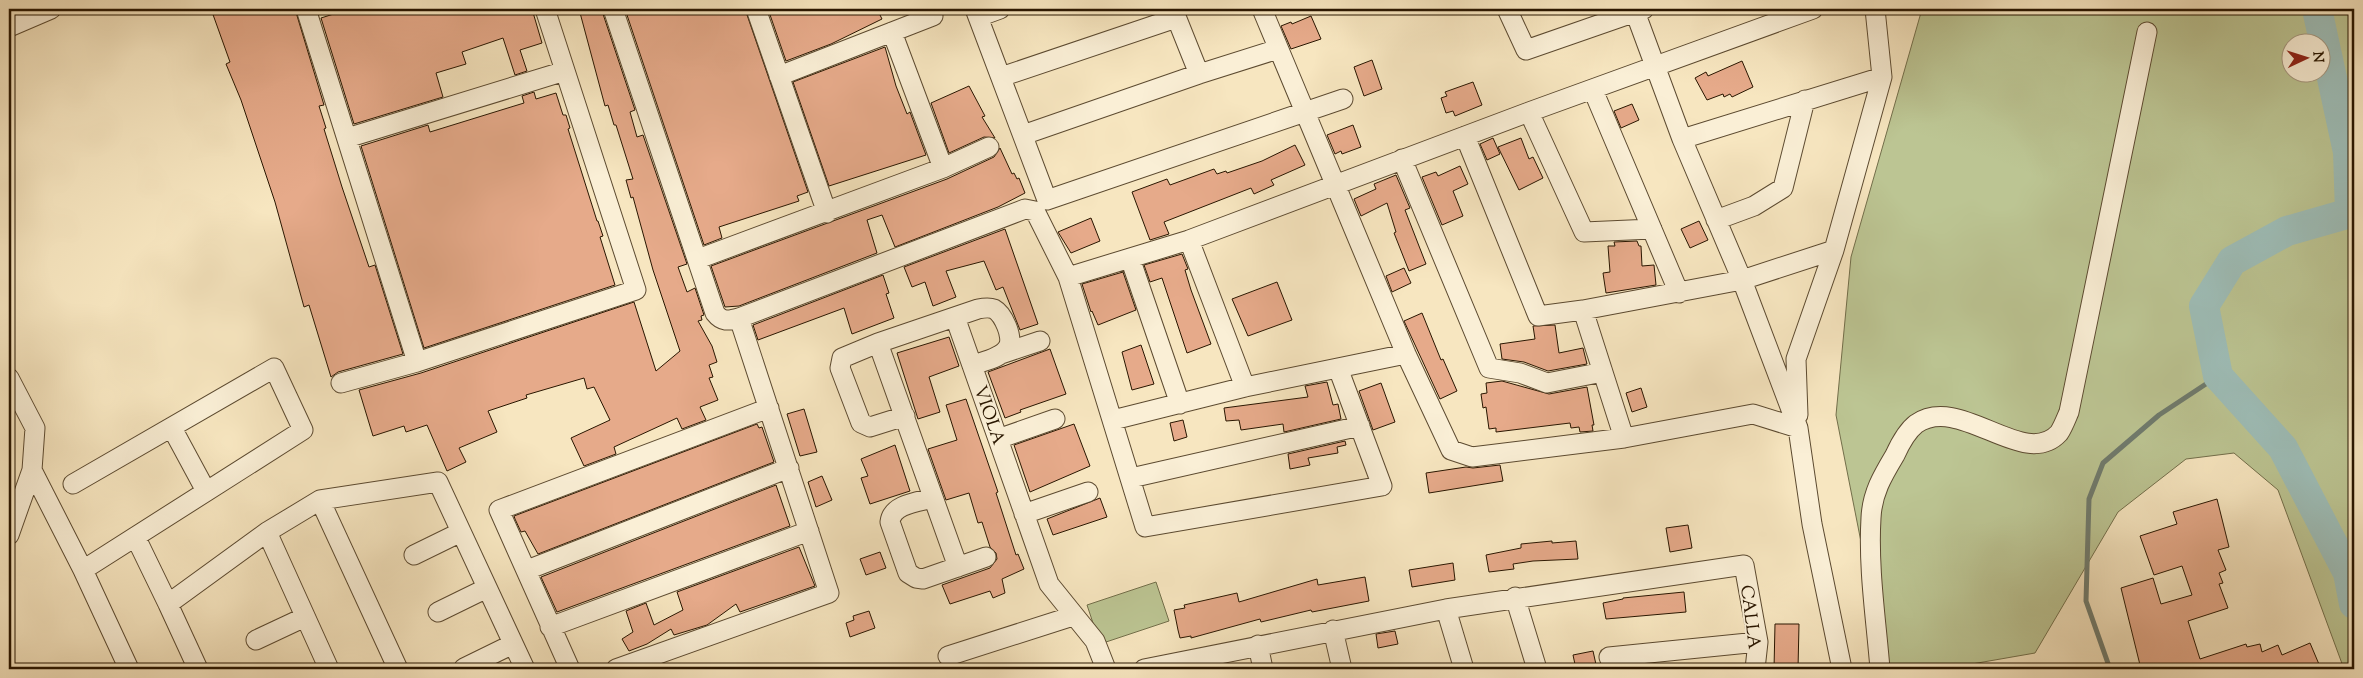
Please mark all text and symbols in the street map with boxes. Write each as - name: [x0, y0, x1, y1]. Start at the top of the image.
- north arrow: [2280, 32, 2330, 82]
- text: N: [2307, 51, 2327, 64]
- street label: VIOLA: [966, 382, 1010, 449]
- street label: CALLA: [1732, 584, 1766, 651]

